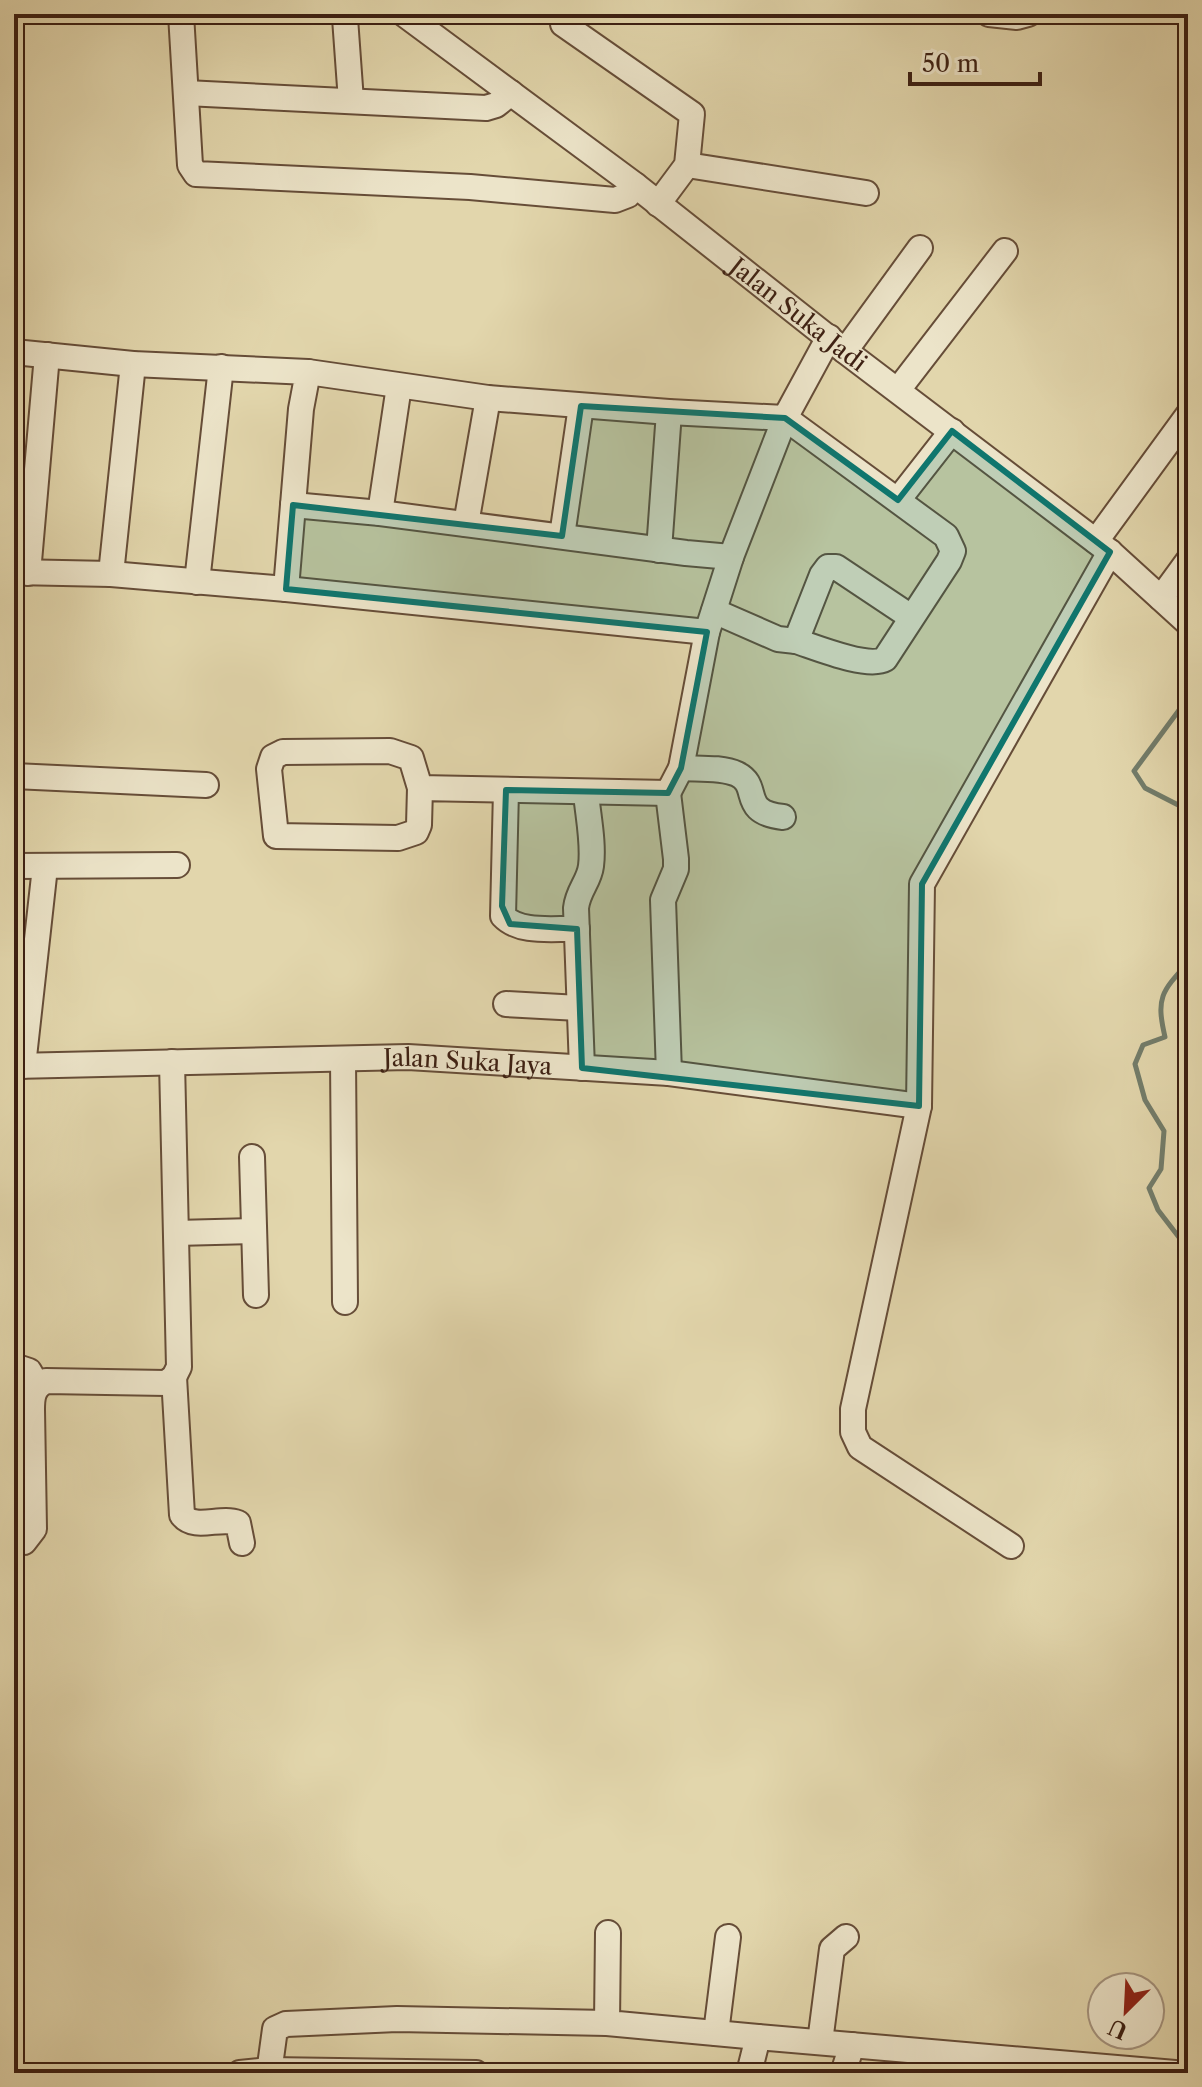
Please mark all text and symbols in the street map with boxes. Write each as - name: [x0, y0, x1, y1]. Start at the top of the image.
- scale bar: [910, 36, 1040, 86]
- text: 50 m: [922, 49, 979, 78]
- street label: Jalan Suka Jadi: [721, 249, 873, 377]
- street label: Jalan Suka Jaya: [379, 1042, 553, 1080]
- north arrow: [1086, 1971, 1166, 2051]
- text: U: [1104, 2013, 1132, 2045]

